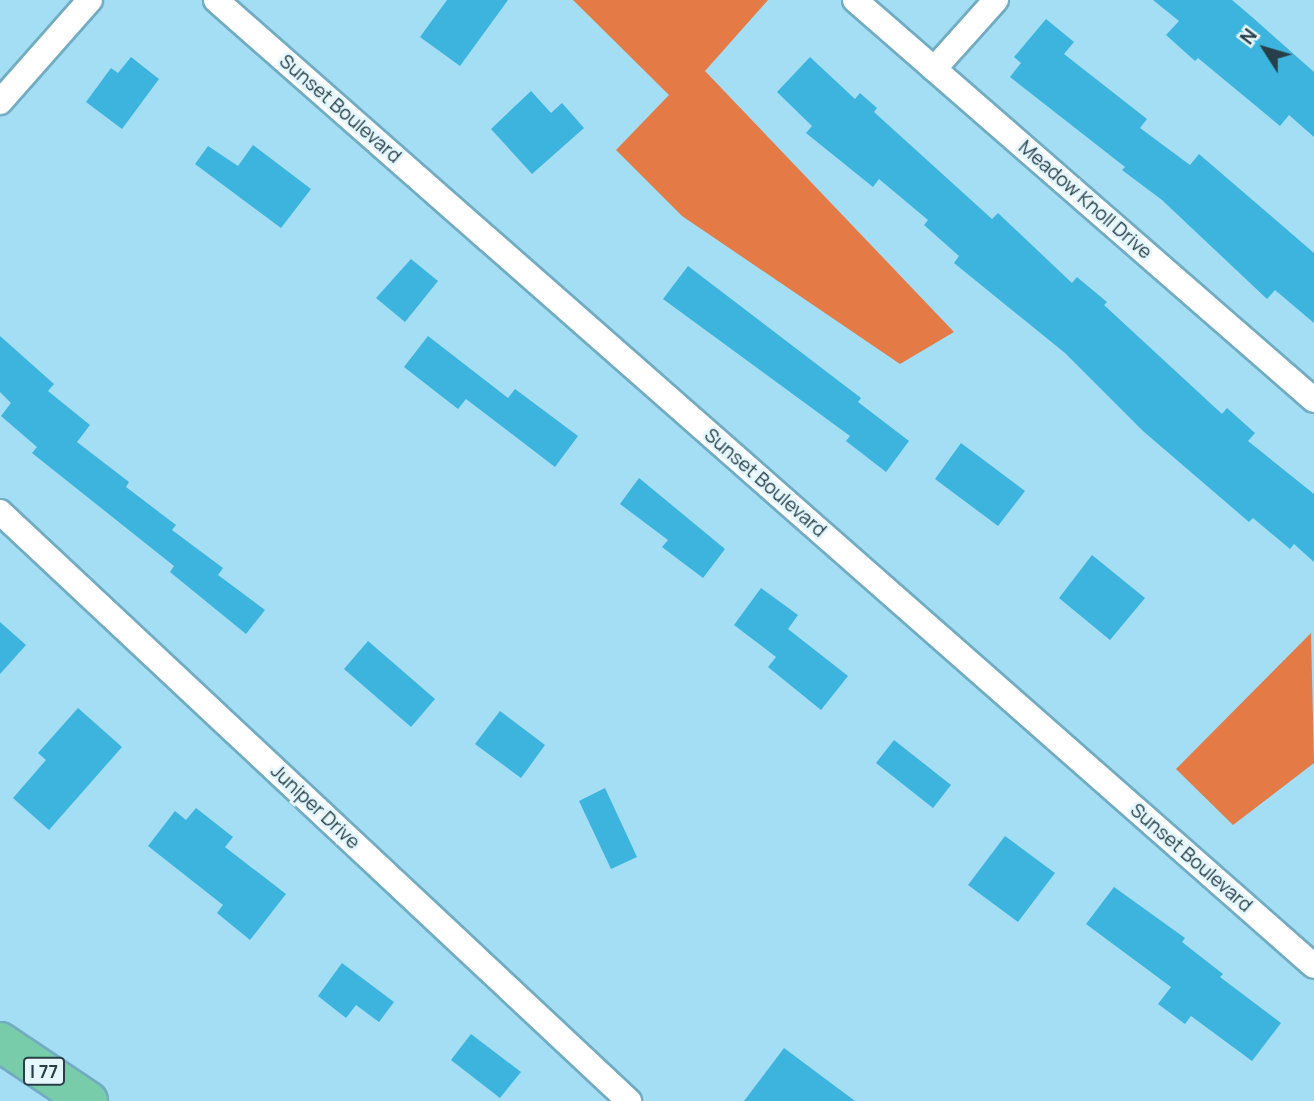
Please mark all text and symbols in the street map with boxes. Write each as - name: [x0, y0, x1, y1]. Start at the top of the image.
- north arrow: [1230, 14, 1300, 84]
- text: N: [1234, 23, 1263, 50]
- street label: Sunset Boulevard: [275, 50, 405, 168]
- street label: Meadow Knoll Drive: [1014, 136, 1156, 264]
- street label: Sunset Boulevard: [700, 424, 830, 542]
- street label: Juniper Drive: [266, 760, 364, 854]
- street label: Sunset Boulevard: [1126, 799, 1256, 917]
- road number: I 77: [23, 1056, 65, 1086]

